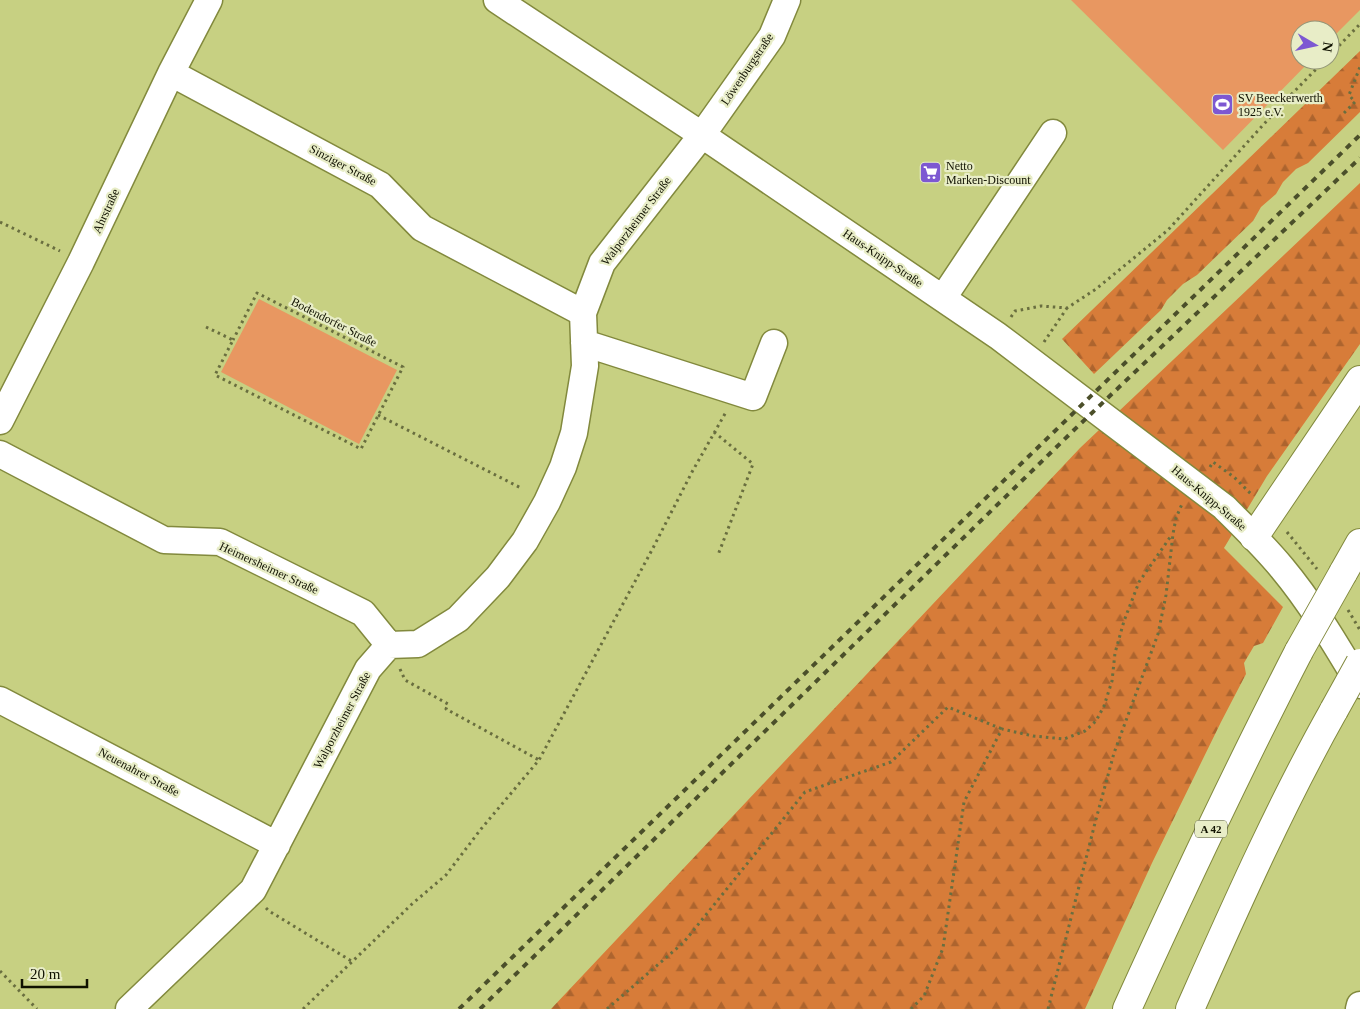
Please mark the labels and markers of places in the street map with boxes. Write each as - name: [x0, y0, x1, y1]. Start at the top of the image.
- place label: SV Beeckerwerth 1925 e.V.: [1238, 91, 1323, 119]
- sports icon: SV Beeckerwerth 1925 e.V.: [1210, 93, 1234, 117]
- place label: Netto Marken-Discount: [946, 159, 1031, 187]
- supermarket icon: Netto Marken-Discount: [918, 161, 942, 185]

